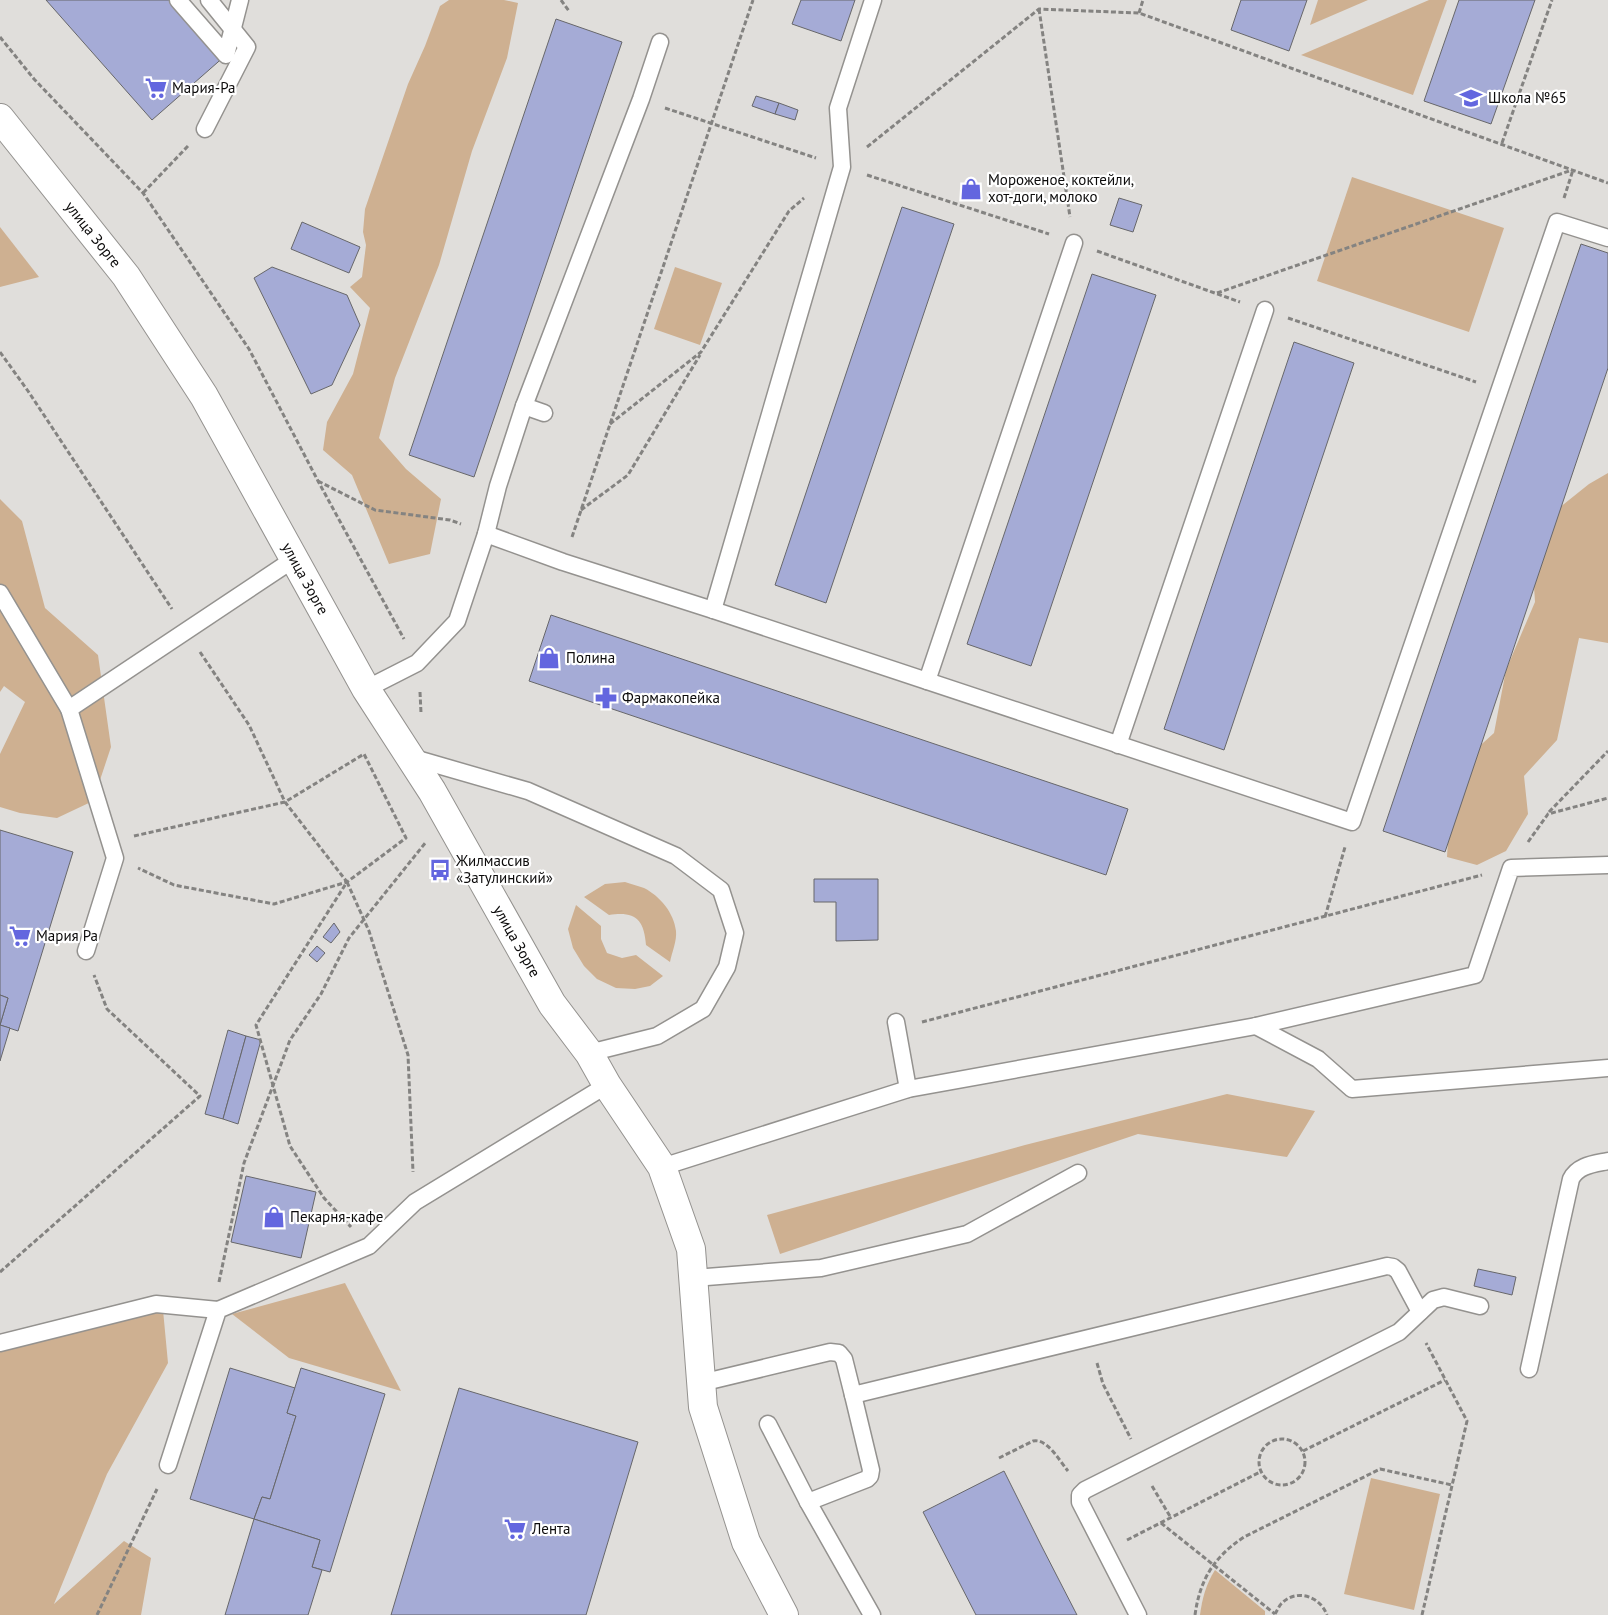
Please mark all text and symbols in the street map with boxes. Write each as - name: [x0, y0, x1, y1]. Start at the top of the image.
- supermarket icon: Мария-Ра: [143, 75, 169, 101]
- place label: Мария-Ра: [172, 78, 235, 97]
- school or university icon: Школа №65: [1458, 85, 1484, 111]
- place label: Школа №65: [1488, 88, 1567, 107]
- place label: Мороженое, коктейли, хот-доги, молоко: [988, 170, 1134, 206]
- shop icon: Мороженое, коктейли, хот-доги, молоко: [958, 176, 984, 202]
- street label: улица Зорге: [61, 197, 125, 271]
- street label: улица Зорге: [278, 539, 333, 618]
- shop icon: Полина: [536, 645, 562, 671]
- place label: Полина: [566, 648, 615, 667]
- pharmacy icon: Фармакопейка: [593, 685, 619, 711]
- place label: Фармакопейка: [622, 688, 720, 707]
- place label: Жилмассив «Затулинский»: [455, 851, 553, 887]
- bus stop icon: Жилмассив «Затулинский»: [427, 857, 453, 883]
- street label: улица Зорге: [489, 902, 545, 980]
- supermarket icon: Мария Ра: [7, 923, 33, 949]
- place label: Мария Ра: [36, 926, 98, 945]
- shop icon: Пекарня-кафе: [261, 1204, 287, 1230]
- place label: Пекарня-кафе: [290, 1207, 383, 1226]
- supermarket icon: Лента: [502, 1516, 528, 1542]
- place label: Лента: [531, 1519, 571, 1538]

